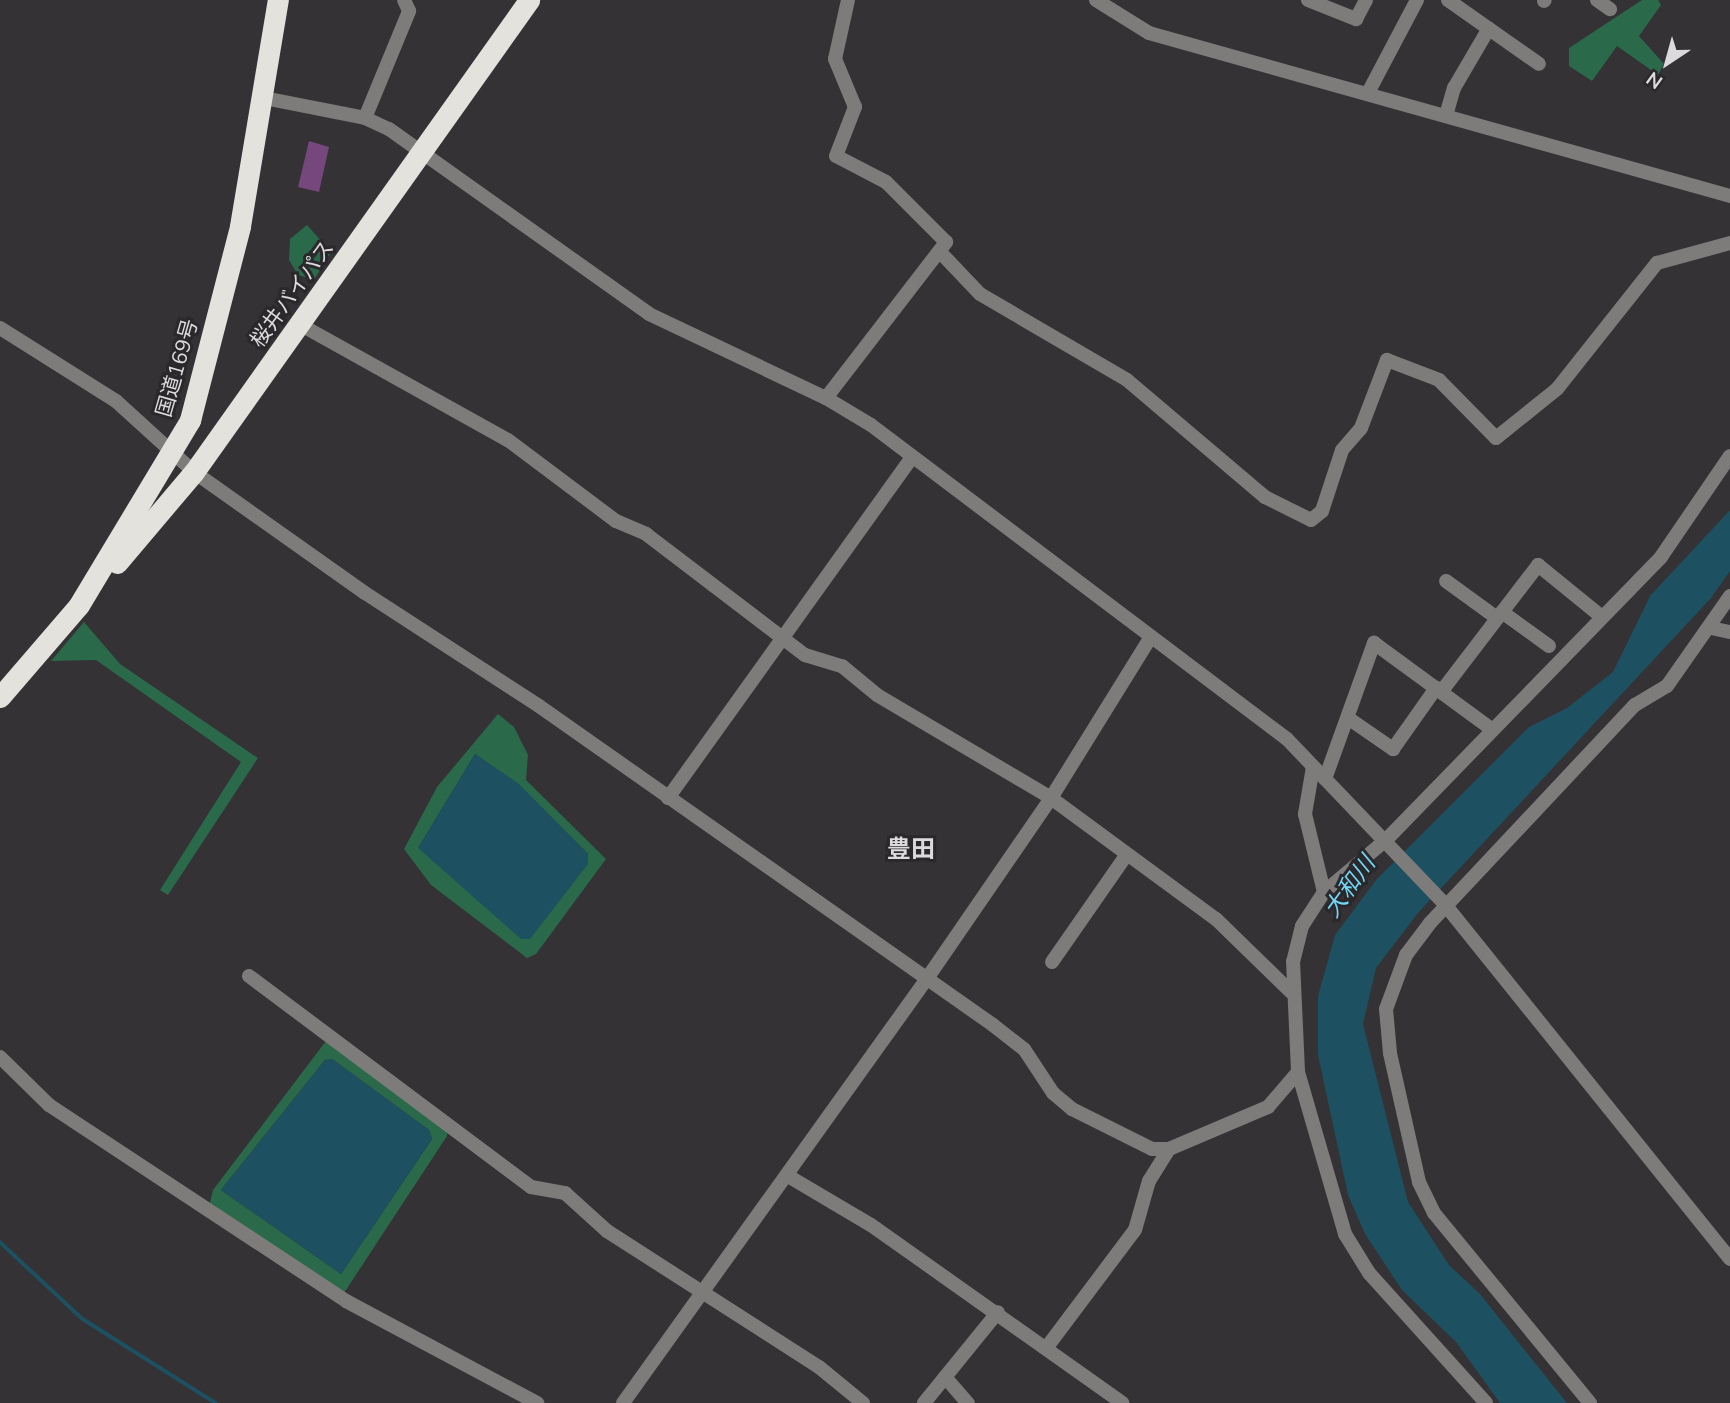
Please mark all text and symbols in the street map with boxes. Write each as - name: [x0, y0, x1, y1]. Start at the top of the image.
- north arrow: [1632, 28, 1702, 98]
- text: N: [1641, 65, 1668, 95]
- street label: 桜井バイパス: [245, 236, 339, 352]
- street label: 国道169号: [151, 316, 203, 420]
- district label: 豊田: [887, 836, 935, 864]
- water label: 大和川: [1319, 851, 1381, 923]

